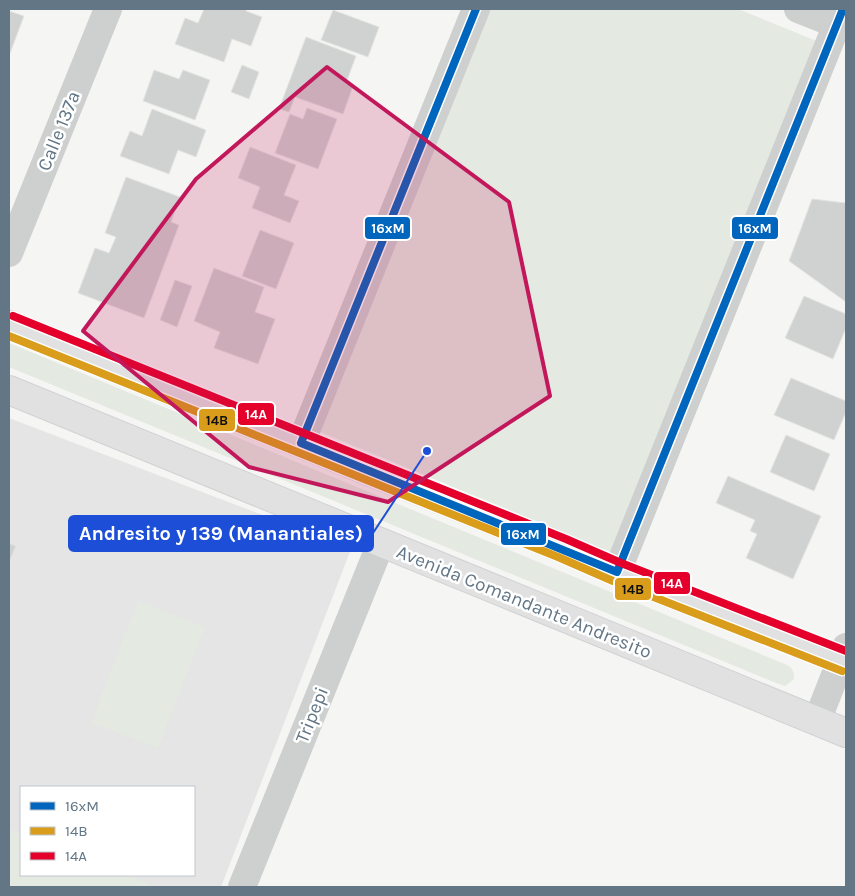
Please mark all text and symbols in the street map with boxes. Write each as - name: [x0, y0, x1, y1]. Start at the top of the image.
- street label: Calle 137a: [33, 88, 85, 174]
- line badge: 16xM: [364, 216, 411, 240]
- line badge: 16xM: [731, 216, 779, 240]
- text: 16xM: [371, 220, 405, 237]
- text: 16xM: [738, 220, 772, 237]
- line badge: 14A: [237, 402, 275, 426]
- text: 14A: [245, 406, 267, 423]
- line badge: 14B: [198, 408, 236, 432]
- text: 14B: [206, 412, 228, 429]
- callout: Andresito y 139 (Manantiales): [69, 516, 373, 551]
- text: Andresito y 139 (Manantiales): [79, 522, 363, 545]
- line badge: 16xM: [500, 522, 547, 546]
- text: 16xM: [506, 526, 540, 543]
- street label: Avenida Comandante Andresito: [393, 541, 655, 663]
- line badge: 14A: [653, 571, 691, 595]
- text: 14A: [661, 575, 683, 592]
- line badge: 14B: [614, 577, 652, 601]
- text: 14B: [622, 581, 644, 598]
- street label: Tripepi: [291, 684, 333, 746]
- legend: [20, 786, 195, 876]
- text: 16xM: [65, 797, 99, 815]
- text: 14B: [65, 822, 88, 840]
- text: 14A: [65, 847, 87, 865]

